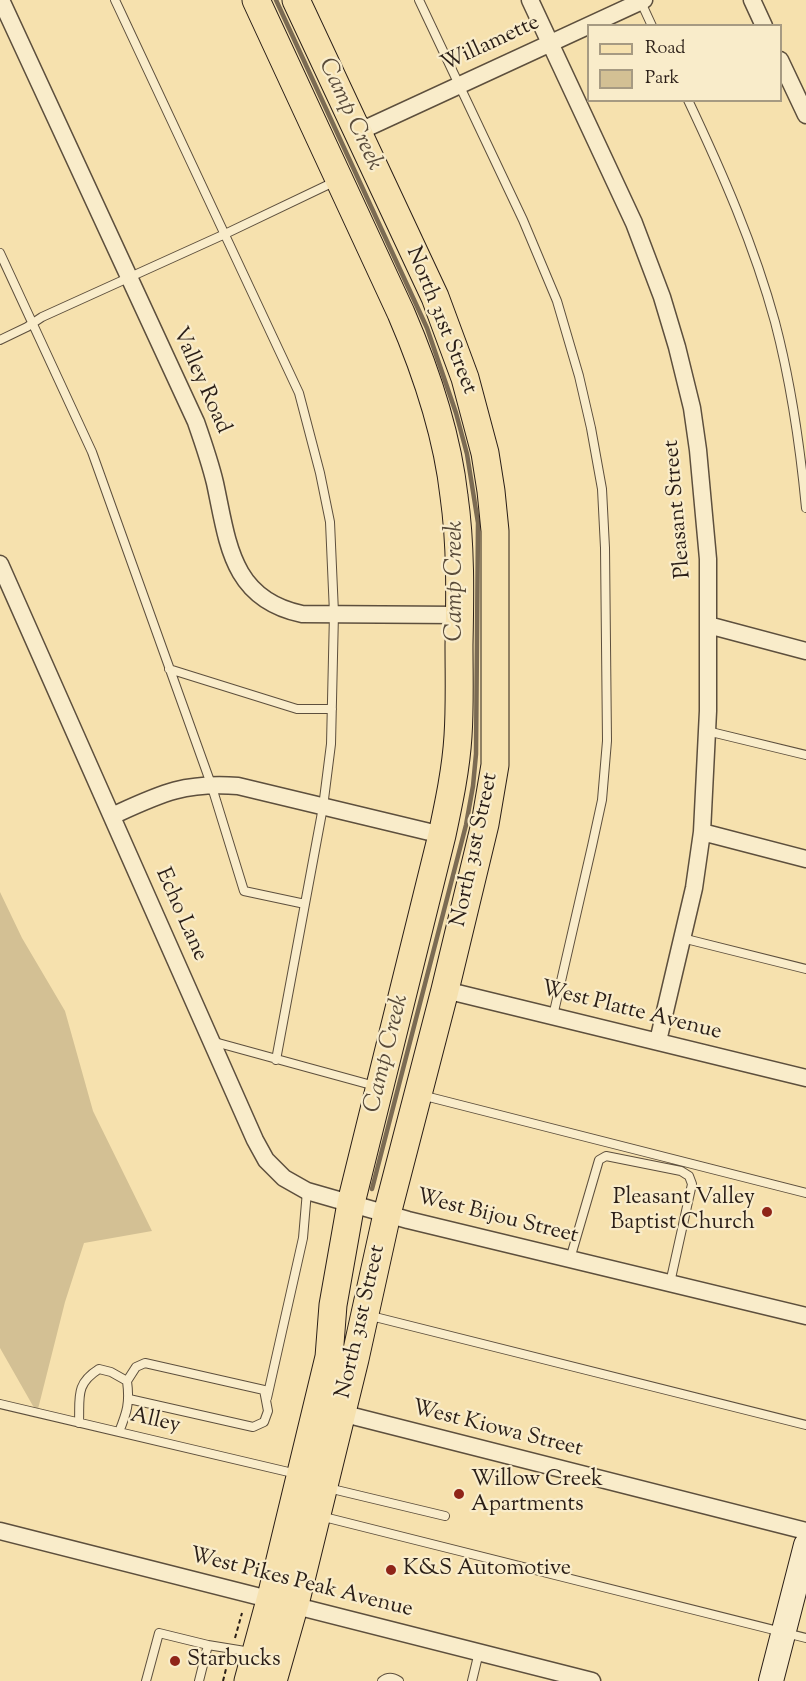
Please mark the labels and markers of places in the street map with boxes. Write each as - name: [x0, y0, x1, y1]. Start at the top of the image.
- place label: Pleasant Valley Baptist Church: [610, 1186, 755, 1238]
- marker: Pleasant Valley Baptist Church: [760, 1205, 774, 1219]
- place label: Willow Creek Apartments: [471, 1468, 603, 1520]
- marker: Willow Creek Apartments: [452, 1487, 466, 1501]
- place label: K&S Automotive: [403, 1557, 571, 1583]
- marker: K&S Automotive: [384, 1563, 398, 1577]
- place label: Starbucks: [187, 1648, 281, 1674]
- marker: Starbucks: [168, 1654, 182, 1668]

